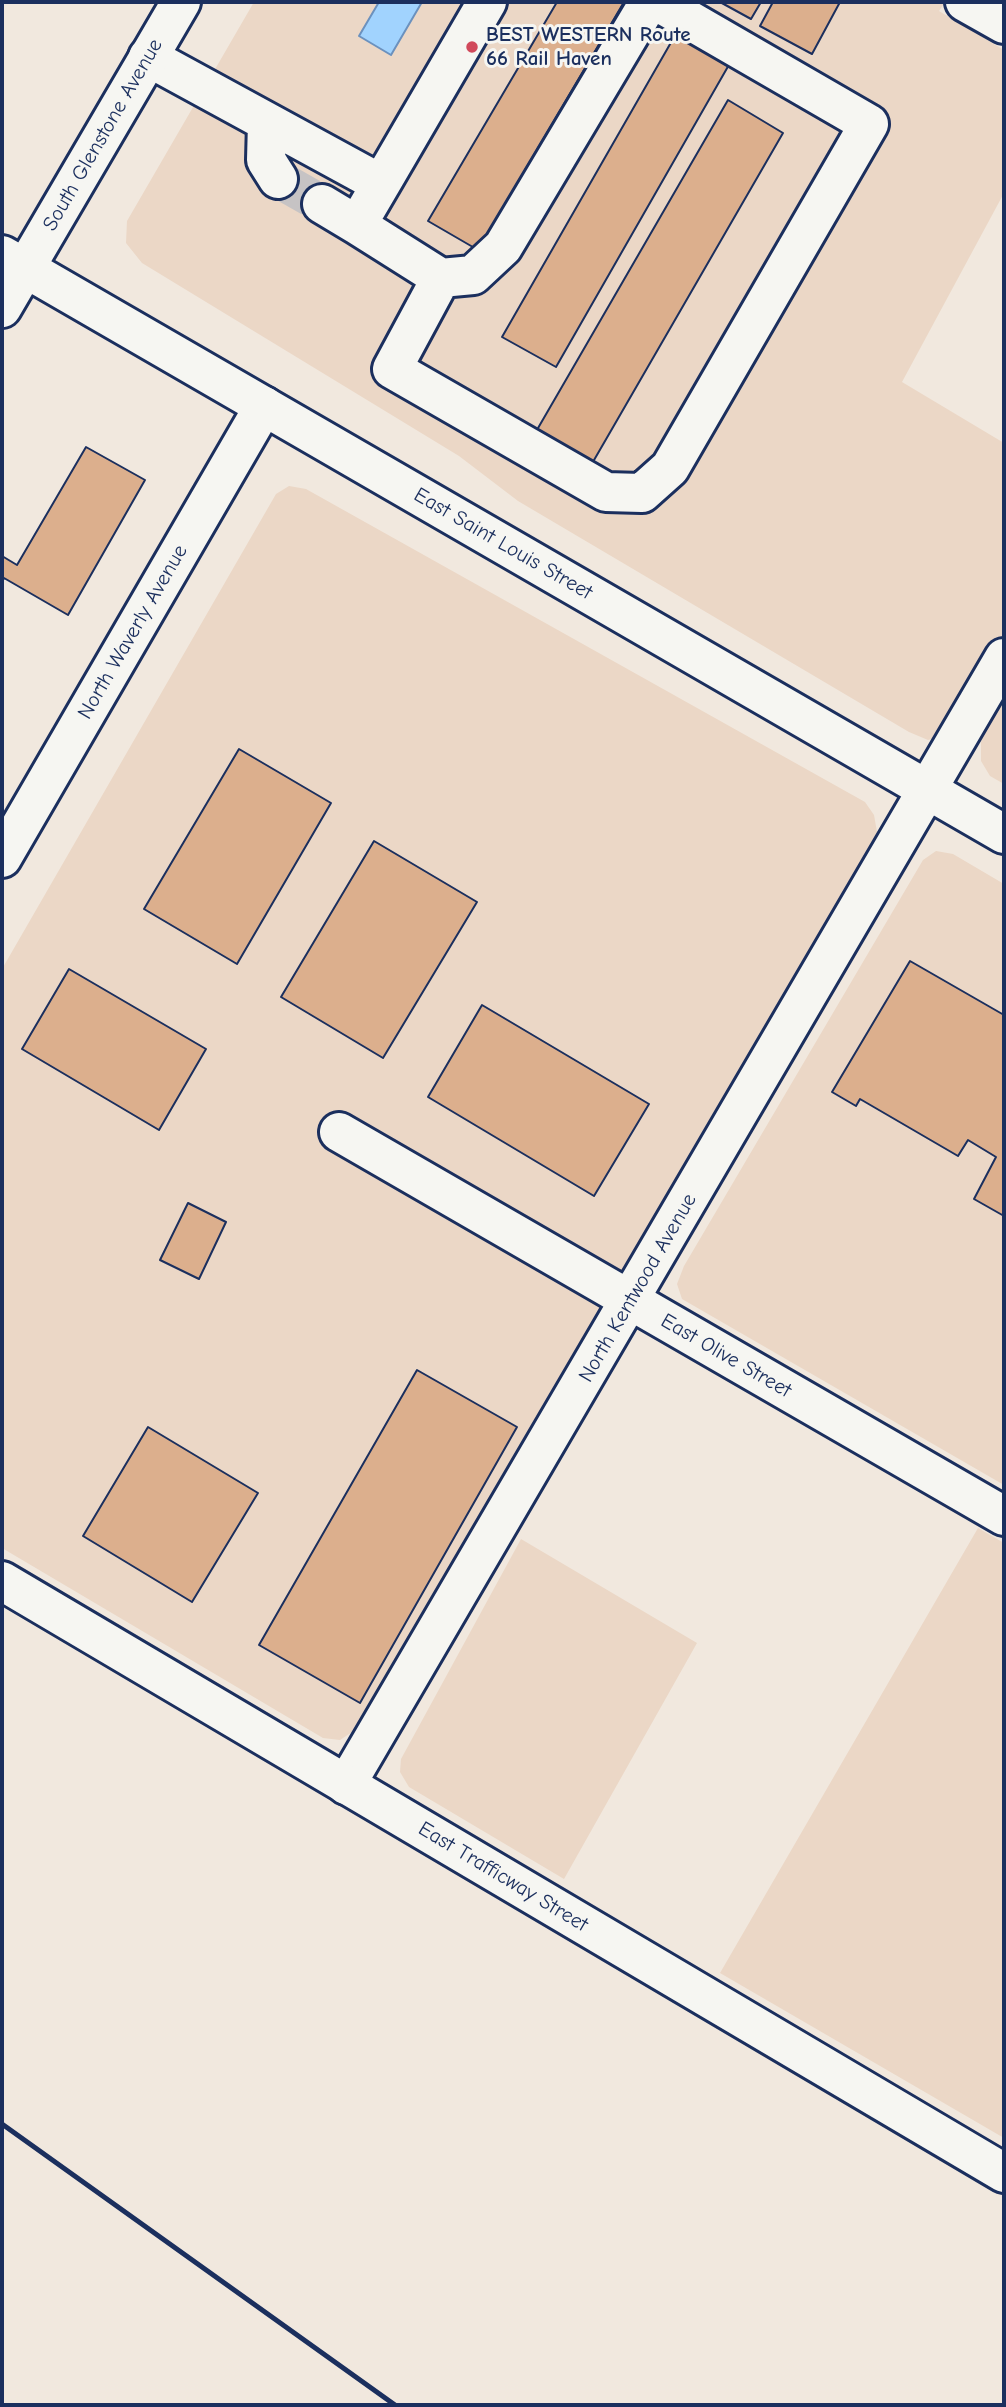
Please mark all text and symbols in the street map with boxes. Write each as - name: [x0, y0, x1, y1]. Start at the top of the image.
- place label: BEST WESTERN Route 66 Rail Haven: [486, 22, 690, 72]
- street label: South Glenstone Avenue: [38, 34, 168, 236]
- marker: BEST WESTERN Route 66 Rail Haven: [464, 39, 480, 55]
- street label: East Saint Louis Street: [409, 483, 597, 605]
- street label: North Waverly Avenue: [73, 540, 193, 724]
- street label: North Kentwood Avenue: [574, 1189, 702, 1387]
- street label: East Olive Street: [656, 1308, 796, 1404]
- street label: East Trafficway Street: [414, 1816, 592, 1938]

